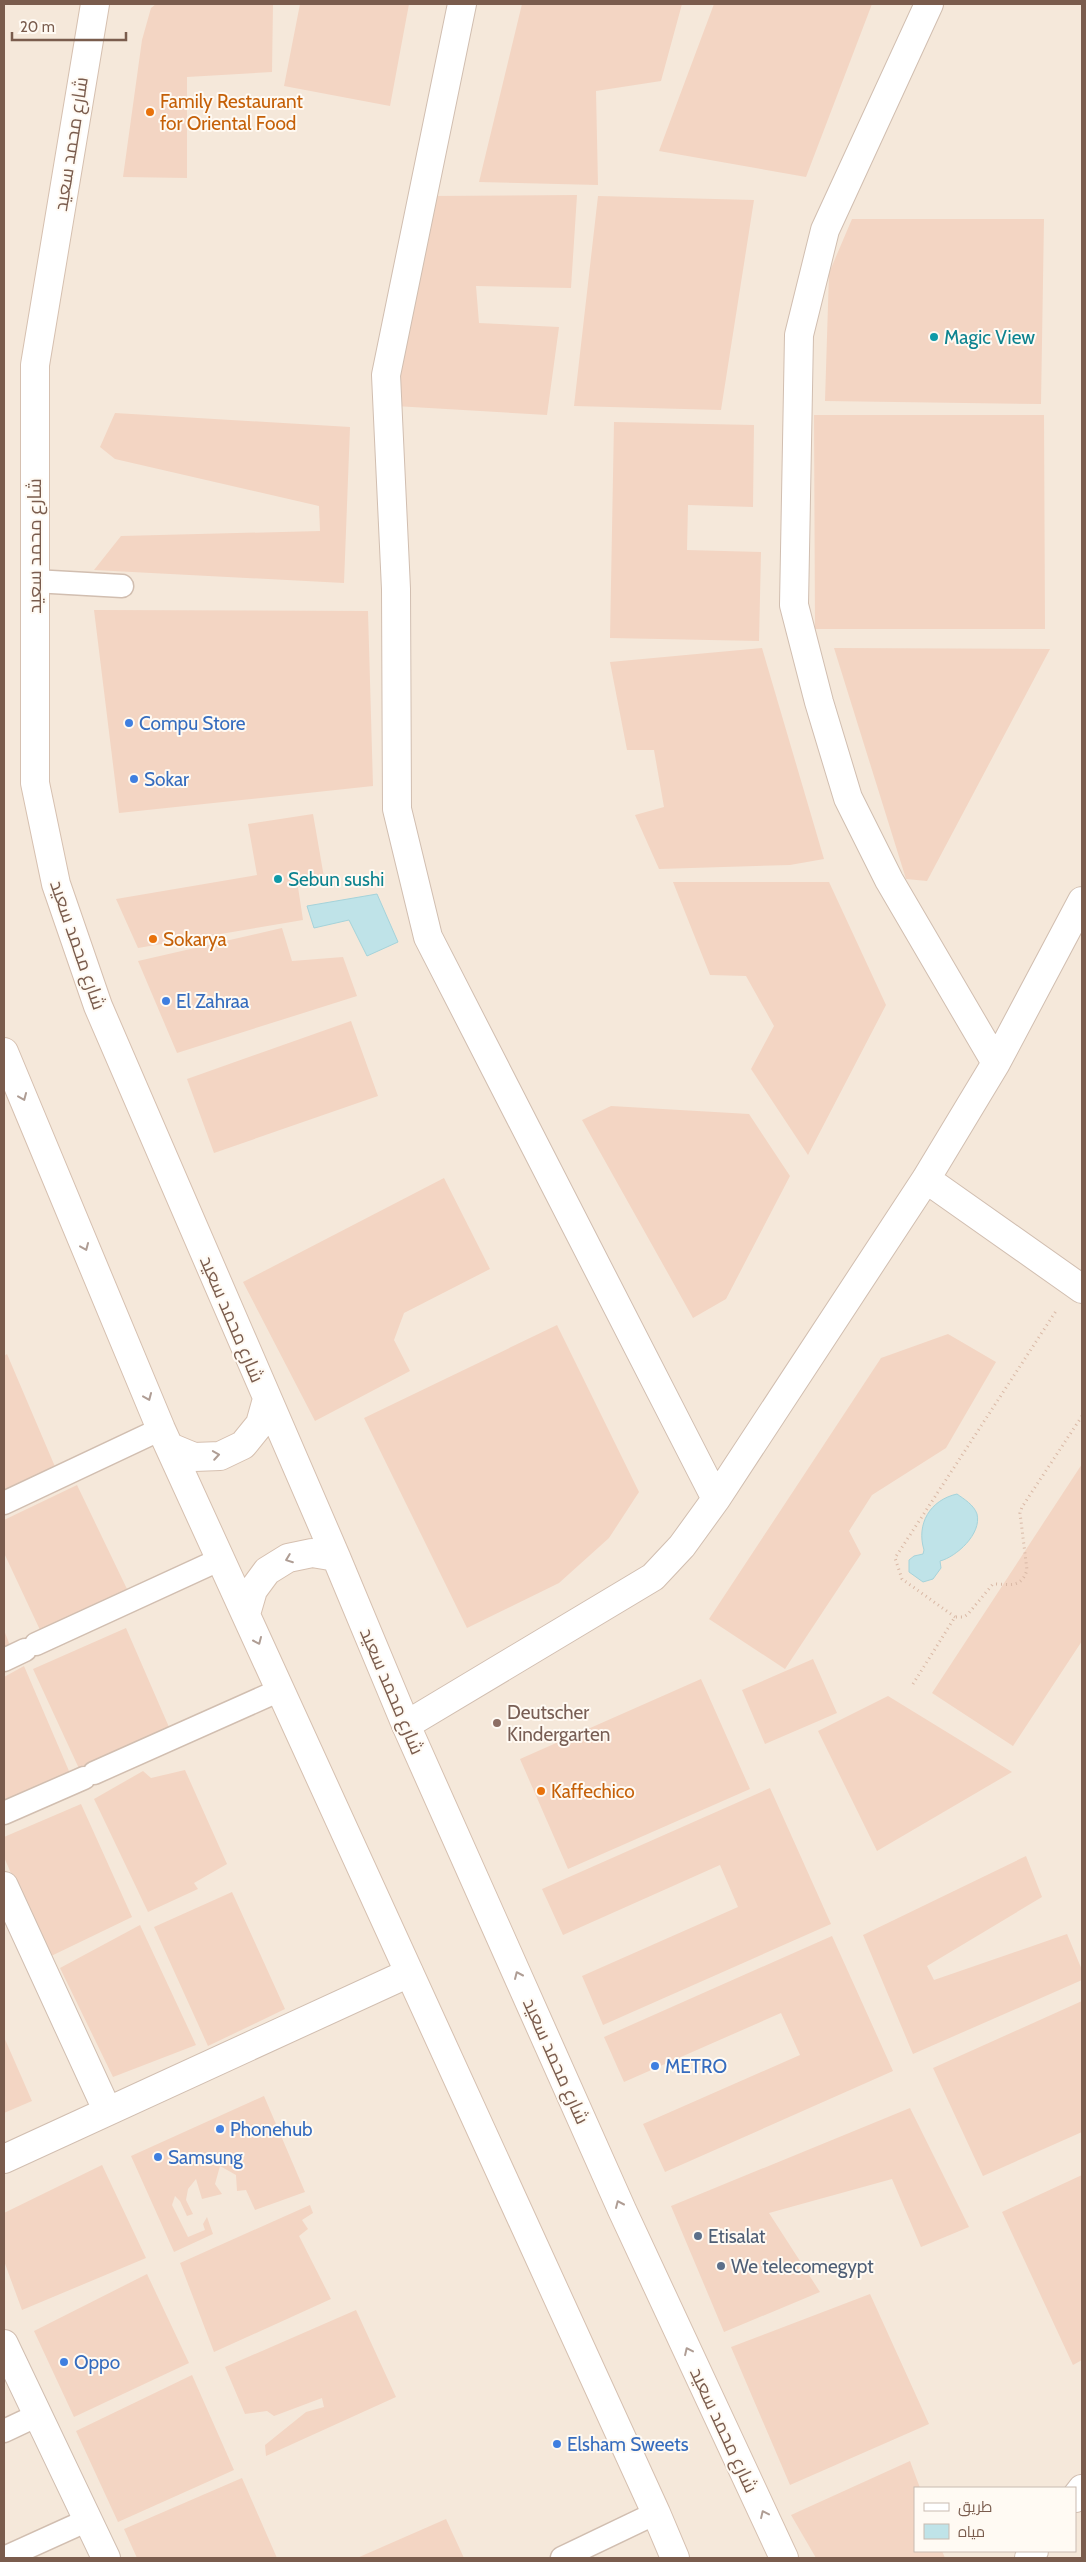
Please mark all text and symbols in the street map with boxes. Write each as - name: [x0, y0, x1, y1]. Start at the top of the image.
- scale bar: [12, 10, 126, 42]
- text: 20 m: [20, 18, 55, 36]
- street label: شارع محمد سعيد: [49, 75, 95, 213]
- place label: Family Restaurant for Oriental Food: [160, 90, 304, 135]
- marker: Family Restaurant for Oriental Food: [144, 106, 156, 118]
- place label: Magic View: [944, 326, 1035, 349]
- marker: Magic View: [928, 331, 940, 343]
- street label: شارع محمد سعيد: [23, 478, 48, 614]
- place label: Compu Store: [139, 712, 246, 735]
- marker: Compu Store: [123, 717, 135, 729]
- place label: Sokar: [144, 768, 189, 791]
- marker: Sokar: [128, 773, 140, 785]
- place label: Sebun sushi: [288, 868, 384, 891]
- marker: Sebun sushi: [272, 873, 284, 885]
- street label: شارع محمد سعيد: [43, 877, 111, 1013]
- place label: Sokarya: [163, 928, 227, 951]
- marker: Sokarya: [147, 933, 159, 945]
- place label: El Zahraa: [176, 990, 249, 1013]
- marker: El Zahraa: [160, 995, 172, 1007]
- one-way arrow: [16, 1092, 27, 1101]
- one-way arrow: [79, 1242, 90, 1251]
- street label: شارع محمد سعيد: [193, 1252, 269, 1387]
- one-way arrow: [142, 1392, 152, 1401]
- one-way arrow: [213, 1450, 221, 1461]
- one-way arrow: [285, 1553, 294, 1563]
- street label: شارع محمد سعيد: [353, 1624, 429, 1759]
- one-way arrow: [252, 1636, 263, 1645]
- place label: Deutscher Kindergarten: [507, 1701, 610, 1746]
- marker: Deutscher Kindergarten: [491, 1717, 503, 1729]
- place label: Kaffechico: [551, 1780, 635, 1803]
- marker: Kaffechico: [535, 1785, 547, 1797]
- one-way arrow: [513, 1971, 524, 1980]
- street label: شارع محمد سعيد: [516, 1994, 594, 2128]
- place label: METRO: [665, 2055, 727, 2078]
- marker: METRO: [649, 2060, 661, 2072]
- place label: Phonehub: [230, 2118, 313, 2141]
- marker: Phonehub: [214, 2123, 226, 2135]
- place label: Samsung: [168, 2146, 243, 2169]
- marker: Samsung: [152, 2151, 164, 2163]
- one-way arrow: [615, 2200, 626, 2209]
- place label: Etisalat: [708, 2225, 766, 2248]
- marker: Etisalat: [692, 2230, 704, 2242]
- place label: We telecomegypt: [731, 2255, 874, 2278]
- marker: We telecomegypt: [715, 2260, 727, 2272]
- one-way arrow: [683, 2347, 694, 2356]
- place label: Oppo: [74, 2351, 120, 2374]
- marker: Oppo: [58, 2356, 70, 2368]
- street label: شارع محمد سعيد: [683, 2364, 763, 2497]
- place label: Elsham Sweets: [567, 2433, 689, 2456]
- marker: Elsham Sweets: [551, 2438, 563, 2450]
- legend: [914, 2487, 1076, 2552]
- text: طريق: [958, 2498, 992, 2517]
- one-way arrow: [759, 2510, 770, 2519]
- text: مياه: [958, 2523, 985, 2541]

